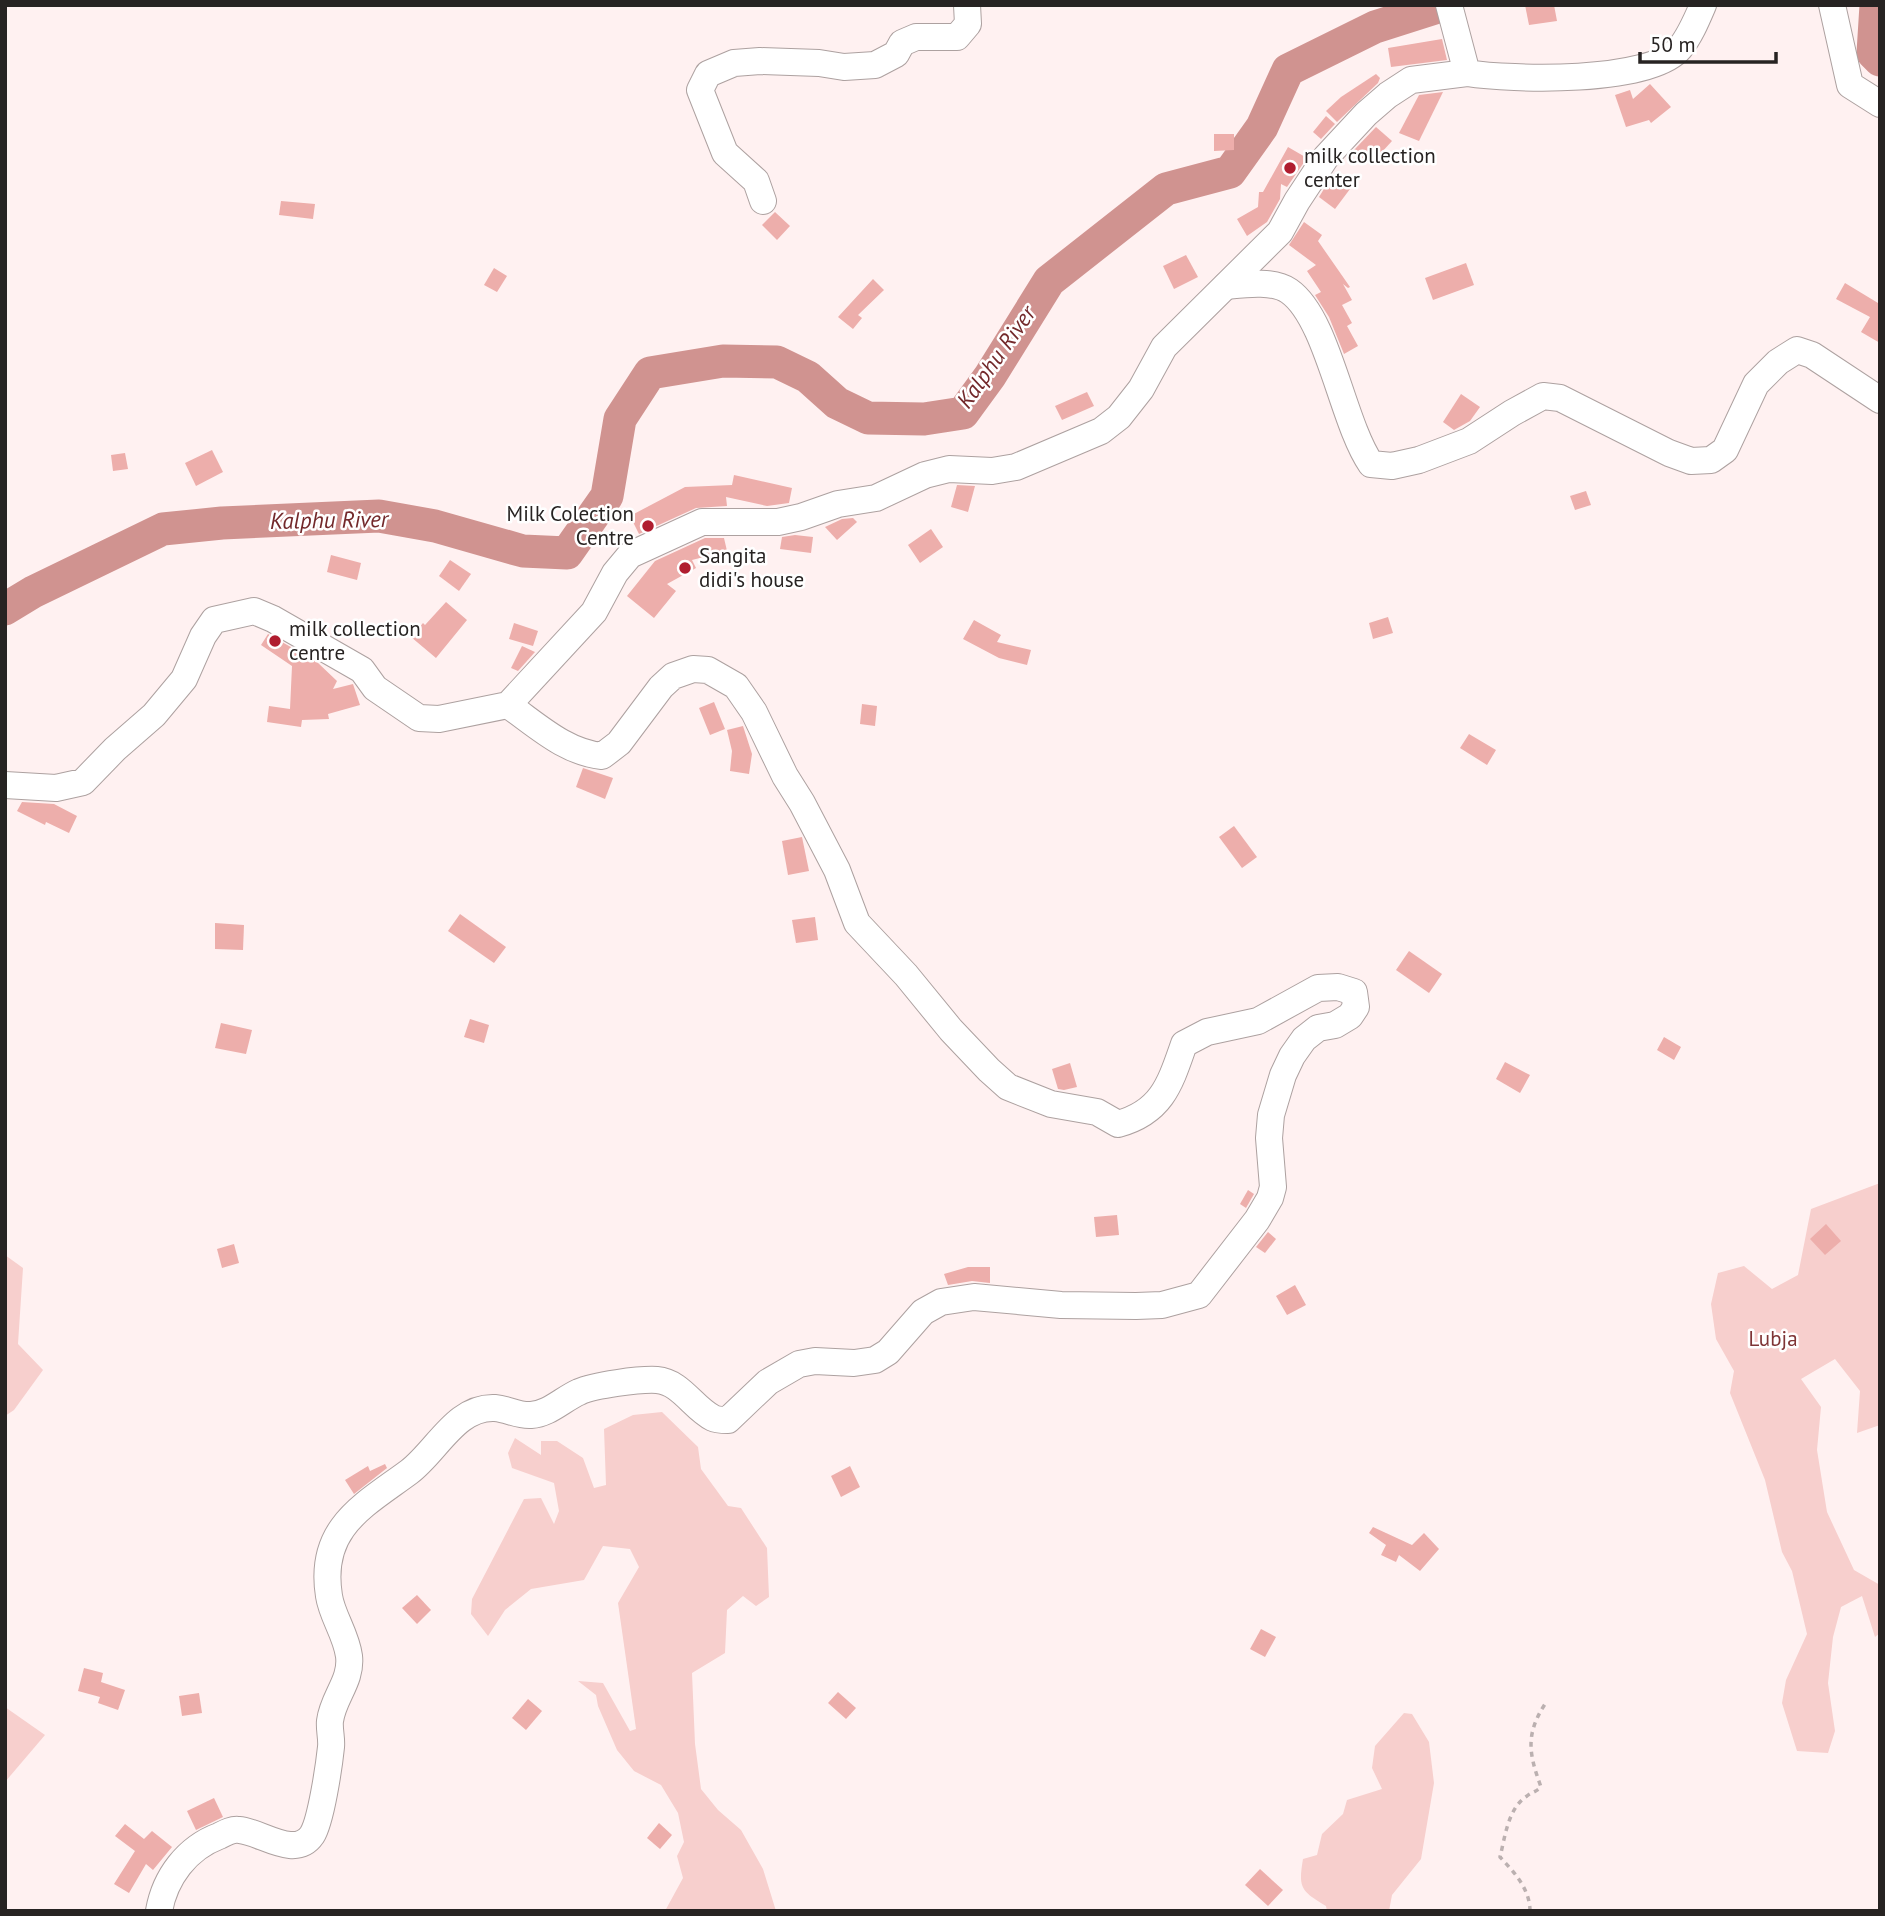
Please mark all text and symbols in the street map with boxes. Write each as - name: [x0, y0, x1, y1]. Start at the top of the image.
- scale bar: [1640, 21, 1776, 65]
- text: 50 m: [1650, 31, 1696, 58]
- place label: milk collection center: [1304, 142, 1436, 193]
- marker: milk collection center: [1282, 160, 1298, 176]
- water label: Kalphu River: [950, 299, 1042, 414]
- place label: Milk Colection Centre: [507, 500, 634, 551]
- water label: Kalphu River: [269, 504, 390, 535]
- marker: Milk Colection Centre: [640, 518, 656, 534]
- place label: Sangita didi's house: [699, 542, 804, 593]
- marker: Sangita didi's house: [677, 560, 693, 576]
- place label: milk collection centre: [289, 615, 421, 666]
- marker: milk collection centre: [267, 633, 283, 649]
- park label: Lubja: [1748, 1325, 1798, 1352]

